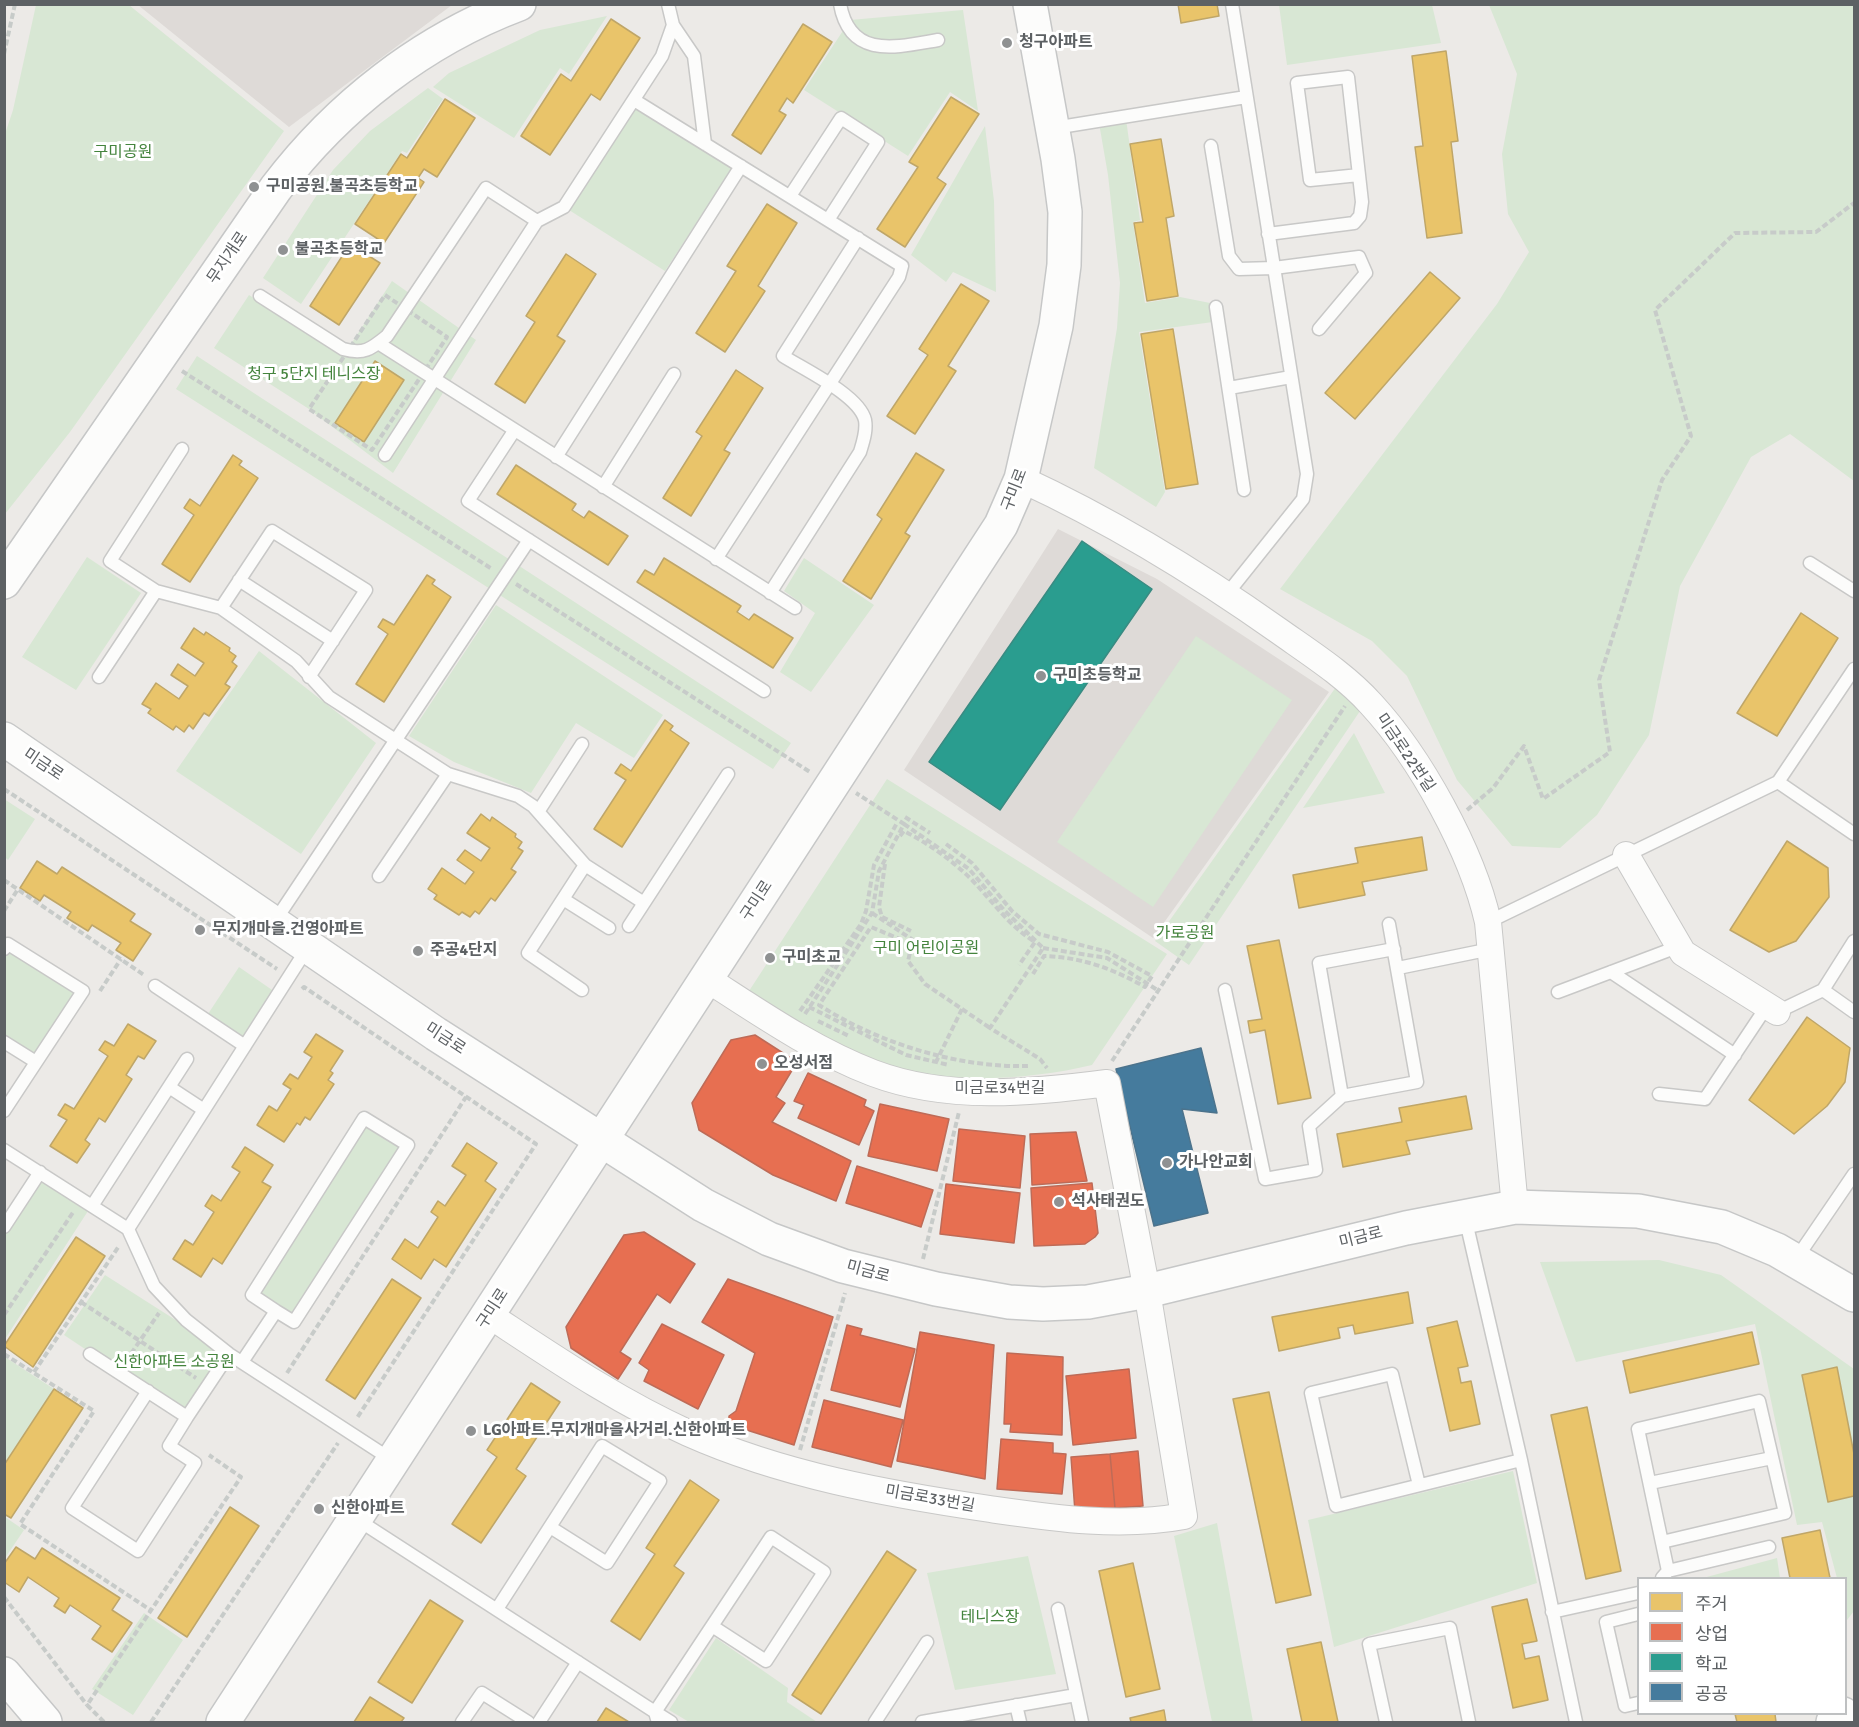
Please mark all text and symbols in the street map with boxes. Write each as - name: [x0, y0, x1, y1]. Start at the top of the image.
- place label: 청구아파트: [1019, 33, 1093, 53]
- marker: 청구아파트: [1000, 36, 1014, 50]
- park label: 구미공원: [94, 143, 152, 163]
- place label: 구미공원.불곡초등학교: [266, 177, 418, 197]
- marker: 구미공원.불곡초등학교: [247, 180, 261, 194]
- street label: 무지개로: [204, 228, 252, 288]
- place label: 불곡초등학교: [295, 240, 383, 260]
- marker: 불곡초등학교: [276, 243, 290, 257]
- park label: 청구 5단지 테니스장: [247, 365, 381, 385]
- street label: 구미로: [998, 466, 1032, 514]
- place label: 구미초등학교: [1053, 666, 1141, 686]
- marker: 구미초등학교: [1034, 669, 1048, 683]
- street label: 미금로22번길: [1372, 710, 1438, 796]
- street label: 미금로: [19, 745, 67, 785]
- street label: 구미로: [737, 877, 777, 925]
- place label: 무지개마을.건영아파트: [212, 920, 364, 940]
- marker: 무지개마을.건영아파트: [193, 923, 207, 937]
- park label: 가로공원: [1156, 924, 1214, 944]
- park label: 구미 어린이공원: [873, 939, 979, 959]
- place label: 주공4단지: [430, 941, 498, 961]
- marker: 주공4단지: [411, 944, 425, 958]
- place label: 구미초교: [782, 948, 841, 968]
- marker: 구미초교: [763, 951, 777, 965]
- street label: 미금로: [421, 1019, 469, 1059]
- place label: 오성서점: [774, 1054, 833, 1074]
- marker: 오성서점: [755, 1057, 769, 1071]
- street label: 미금로34번길: [955, 1079, 1045, 1099]
- place label: 가나안교회: [1179, 1153, 1253, 1173]
- marker: 가나안교회: [1160, 1156, 1174, 1170]
- place label: 석사태권도: [1071, 1192, 1145, 1212]
- marker: 석사태권도: [1052, 1195, 1066, 1209]
- street label: 미금로: [1337, 1223, 1385, 1253]
- street label: 미금로: [844, 1257, 892, 1287]
- street label: 구미로: [473, 1285, 513, 1333]
- park label: 신한아파트 소공원: [113, 1353, 235, 1373]
- place label: LG아파트.무지개마을사거리.신한아파트: [483, 1421, 746, 1441]
- marker: LG아파트.무지개마을사거리.신한아파트: [464, 1424, 478, 1438]
- street label: 미금로33번길: [884, 1482, 976, 1516]
- place label: 신한아파트: [331, 1499, 405, 1519]
- marker: 신한아파트: [312, 1502, 326, 1516]
- legend: [1637, 1577, 1847, 1715]
- text: 주거: [1695, 1593, 1728, 1615]
- park label: 테니스장: [961, 1608, 1019, 1628]
- text: 상업: [1695, 1623, 1728, 1645]
- text: 학교: [1695, 1653, 1728, 1675]
- text: 공공: [1695, 1683, 1728, 1705]

